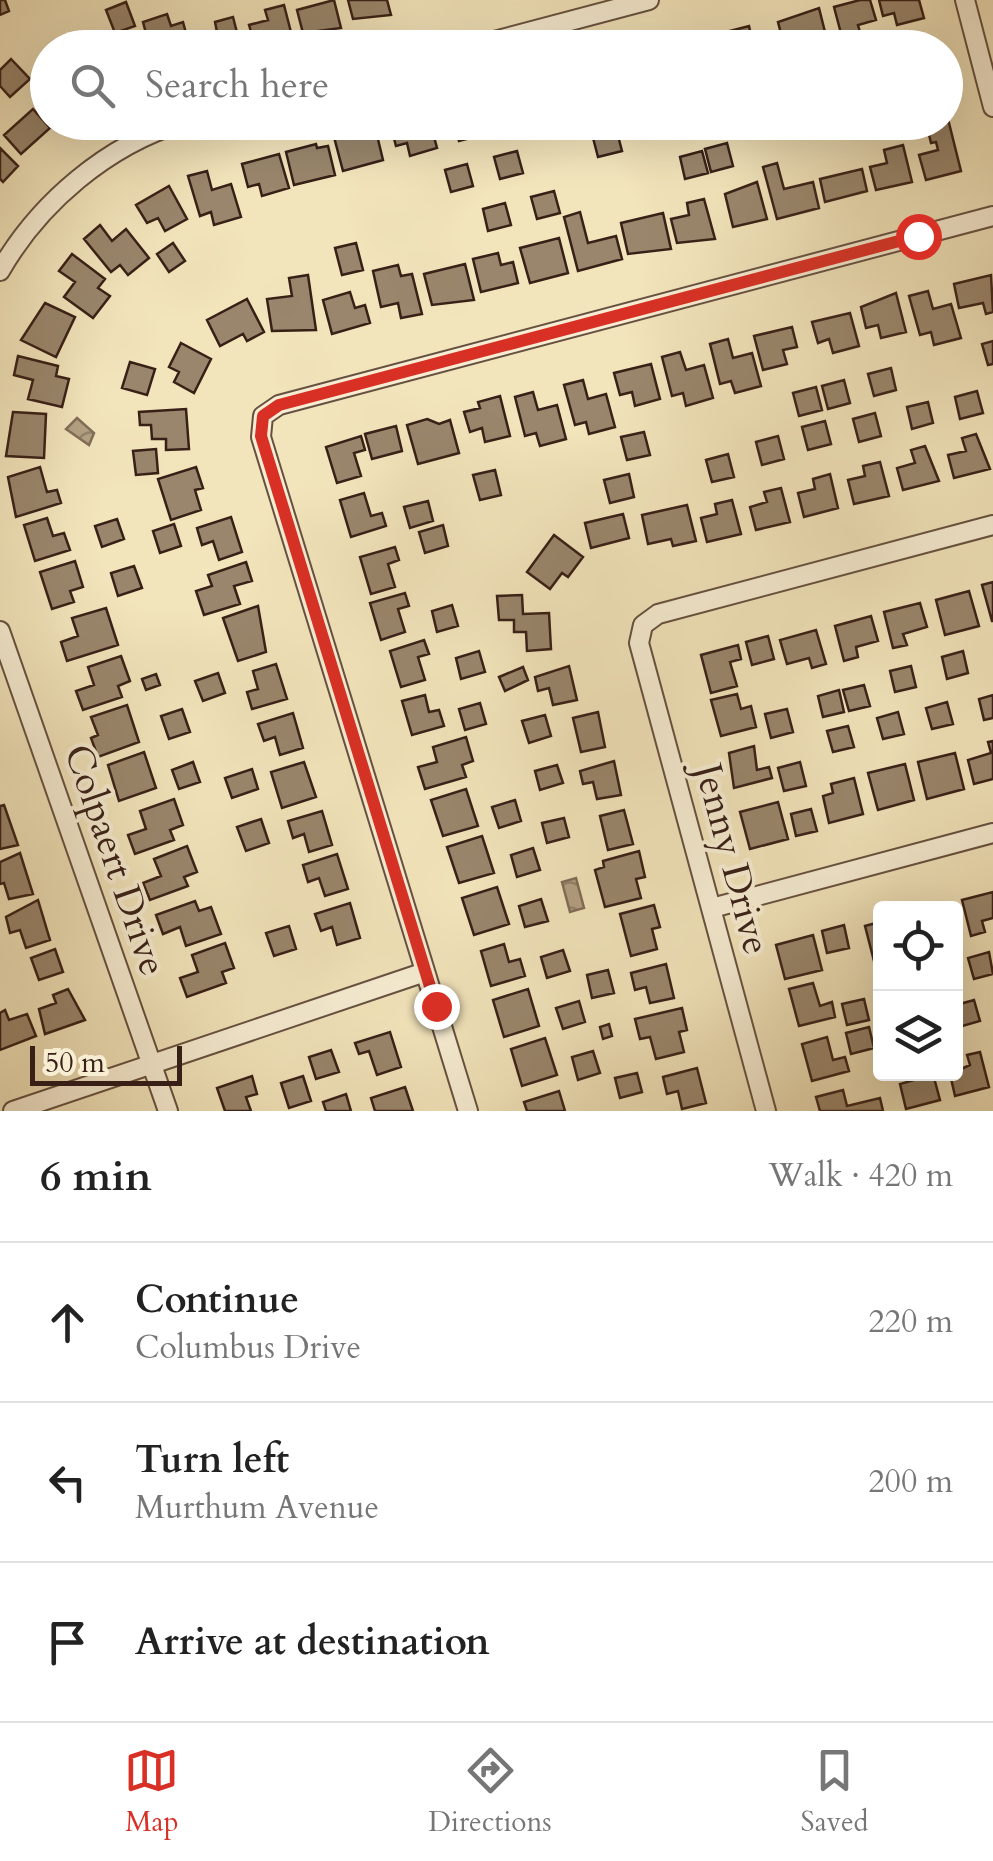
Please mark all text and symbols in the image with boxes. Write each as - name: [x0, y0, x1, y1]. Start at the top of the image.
- search box: [30, 30, 963, 140]
- icon: search: [65, 58, 120, 113]
- text: Search here: [145, 59, 329, 111]
- route start: [896, 214, 942, 260]
- street label: Colpaert Drive: [51, 738, 179, 982]
- street label: Jenny Drive: [680, 753, 782, 960]
- map controls: [873, 901, 963, 1081]
- button: locate: [873, 901, 963, 991]
- route end: [414, 984, 460, 1030]
- button: layers: [873, 991, 963, 1081]
- scale bar: [30, 1041, 182, 1086]
- text: 50 m: [45, 1044, 105, 1082]
- text: 6 min: [40, 1148, 152, 1205]
- text: Walk · 420 m: [768, 1154, 953, 1198]
- text: Continue: [135, 1274, 299, 1326]
- icon: ahead: [40, 1295, 95, 1350]
- text: 220 m: [868, 1300, 953, 1344]
- text: Columbus Drive: [135, 1326, 361, 1370]
- text: Turn left: [135, 1434, 289, 1486]
- icon: left: [40, 1455, 95, 1510]
- text: 200 m: [868, 1460, 953, 1504]
- text: Murthum Avenue: [135, 1486, 379, 1530]
- icon: arrive: [40, 1615, 95, 1670]
- text: Arrive at destination: [135, 1616, 490, 1668]
- tab: Map: [124, 1743, 179, 1841]
- tab: Directions: [428, 1743, 552, 1841]
- tab: Saved: [801, 1743, 869, 1841]

